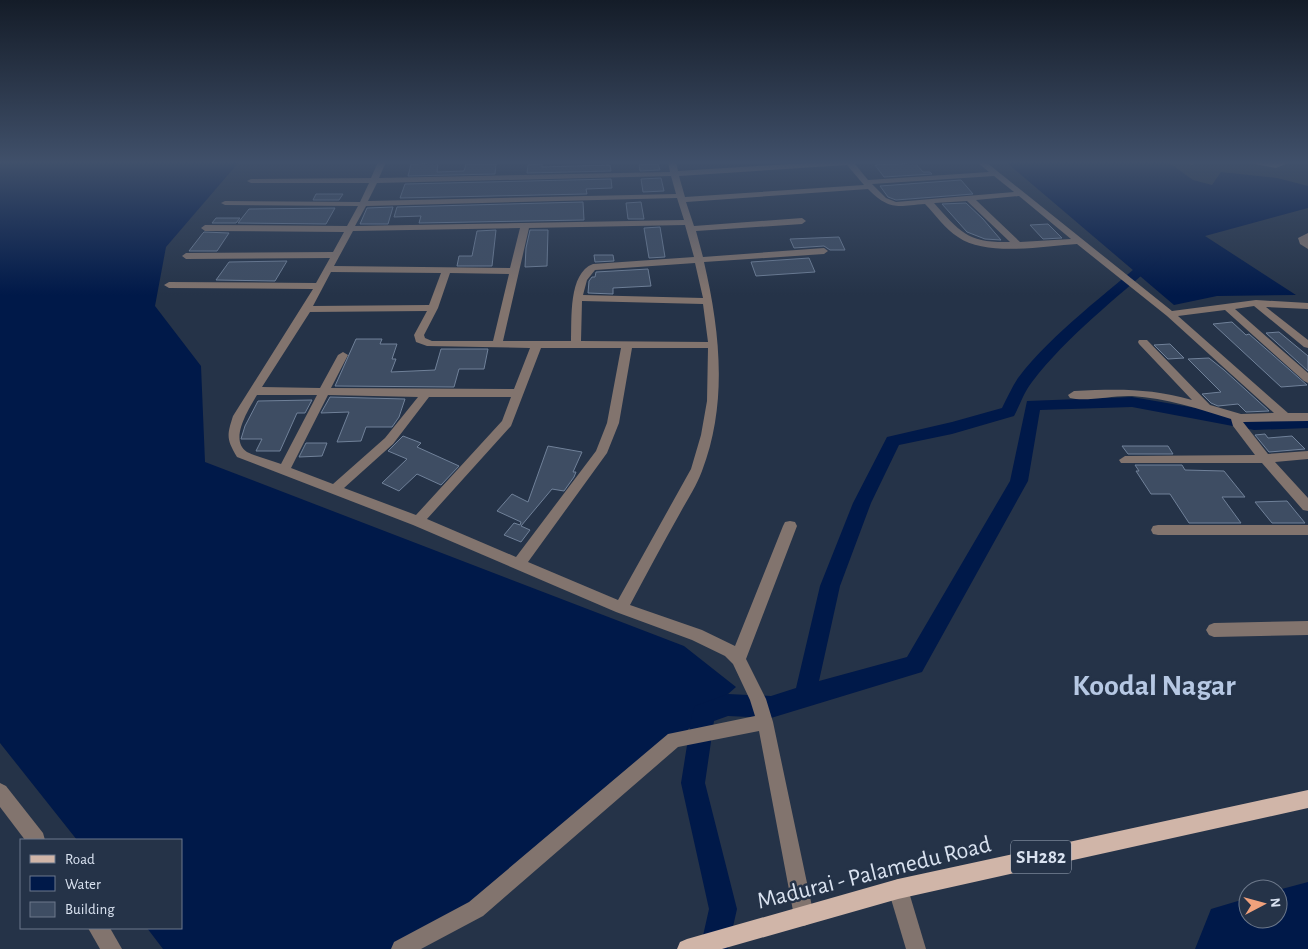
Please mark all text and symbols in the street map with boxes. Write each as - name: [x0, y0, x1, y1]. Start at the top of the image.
- district label: Koodal Nagar: [1072, 671, 1236, 701]
- street label: Madurai - Palamedu Road: [755, 832, 993, 914]
- legend: [20, 839, 182, 929]
- road number: SH282: [1011, 840, 1071, 874]
- text: Road: [65, 852, 95, 867]
- text: Water: [65, 877, 101, 892]
- north arrow: [1238, 879, 1288, 929]
- text: N: [1267, 897, 1282, 908]
- text: Building: [65, 902, 115, 917]

